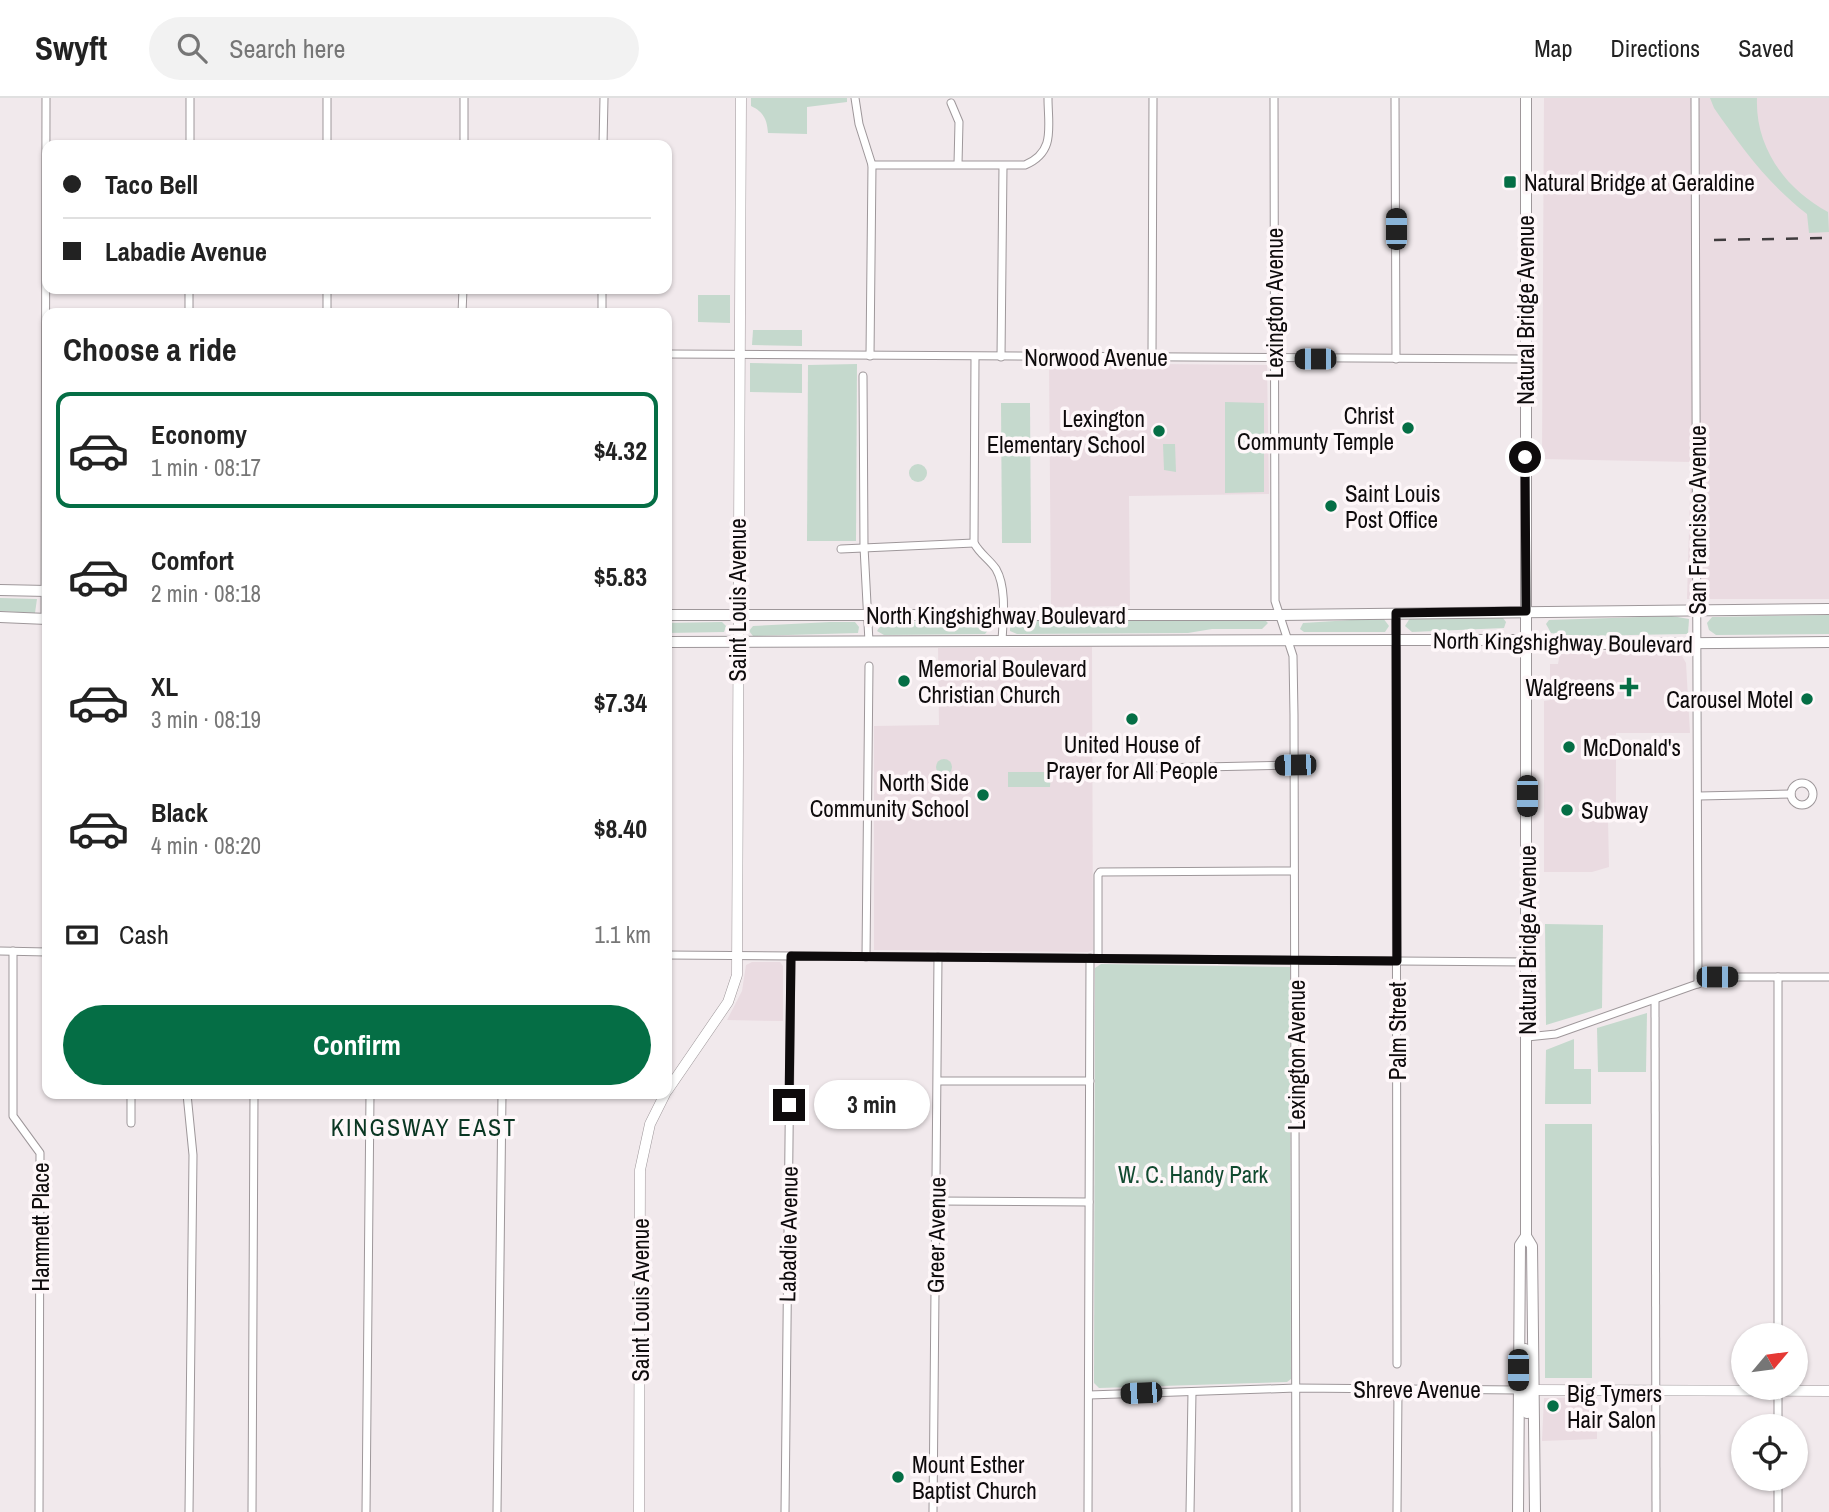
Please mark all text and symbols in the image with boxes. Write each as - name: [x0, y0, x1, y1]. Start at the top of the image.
- search box: [149, 17, 639, 80]
- text: Swyft: [35, 26, 107, 70]
- icon: search: [173, 29, 211, 67]
- text: Search here: [229, 31, 345, 66]
- text: Map: [1534, 32, 1572, 64]
- text: Directions: [1610, 32, 1700, 64]
- text: Saved: [1738, 32, 1794, 64]
- text: Taco Bell: [105, 167, 198, 202]
- place label: Natural Bridge at Geraldine: [1524, 167, 1755, 198]
- marker: Natural Bridge at Geraldine: [1502, 174, 1518, 190]
- car: [1386, 208, 1407, 250]
- street label: Natural Bridge Avenue: [1510, 215, 1541, 405]
- street label: Lexington Avenue: [1259, 228, 1290, 378]
- text: Labadie Avenue: [105, 234, 267, 269]
- text: Choose a ride: [63, 328, 237, 371]
- street label: Norwood Avenue: [1024, 342, 1168, 373]
- car: [1295, 349, 1337, 370]
- place label: Christ Communty Temple: [1237, 400, 1394, 457]
- place label: Lexington Elementary School: [987, 403, 1145, 460]
- text: Economy: [151, 417, 247, 452]
- icon: car: [67, 419, 130, 482]
- marker: Christ Communty Temple: [1400, 420, 1416, 436]
- marker: Lexington Elementary School: [1151, 423, 1167, 439]
- street label: San Francisco Avenue: [1682, 425, 1713, 615]
- text: $4.32: [594, 433, 647, 468]
- route start: [1509, 441, 1541, 473]
- text: 1 min · 08:17: [151, 452, 261, 483]
- place label: Saint Louis Post Office: [1345, 478, 1440, 535]
- marker: Saint Louis Post Office: [1323, 498, 1339, 514]
- street label: Saint Louis Avenue: [722, 518, 753, 682]
- text: Comfort: [151, 543, 234, 578]
- icon: car: [67, 545, 130, 608]
- text: $5.83: [594, 559, 647, 594]
- text: 2 min · 08:18: [151, 578, 261, 609]
- street label: North Kingshighway Boulevard: [866, 600, 1126, 631]
- street label: North Kingshighway Boulevard: [1433, 624, 1693, 660]
- place label: Memorial Boulevard Christian Church: [918, 653, 1087, 710]
- text: XL: [151, 669, 178, 704]
- icon: car: [67, 671, 130, 734]
- place label: Walgreens: [1526, 672, 1615, 703]
- marker: Memorial Boulevard Christian Church: [896, 673, 912, 689]
- marker: Walgreens: [1621, 679, 1637, 695]
- place label: Carousel Motel: [1666, 684, 1793, 715]
- text: $7.34: [594, 685, 647, 720]
- marker: Carousel Motel: [1799, 691, 1815, 707]
- text: 3 min · 08:19: [151, 704, 261, 735]
- marker: United House of Prayer for All People: [1124, 711, 1140, 727]
- place label: United House of Prayer for All People: [1046, 729, 1218, 786]
- place label: McDonald's: [1583, 732, 1681, 763]
- marker: McDonald's: [1561, 739, 1577, 755]
- car: [1274, 754, 1317, 776]
- place label: North Side Community School: [810, 767, 969, 824]
- car: [1517, 775, 1538, 817]
- marker: North Side Community School: [975, 787, 991, 803]
- text: Black: [151, 795, 208, 830]
- place label: Subway: [1581, 795, 1649, 826]
- icon: car: [67, 797, 130, 860]
- marker: Subway: [1559, 802, 1575, 818]
- text: $8.40: [594, 811, 647, 846]
- text: 4 min · 08:20: [151, 830, 261, 861]
- street label: Natural Bridge Avenue: [1512, 845, 1543, 1035]
- icon: cash: [63, 916, 101, 954]
- text: Cash: [119, 917, 169, 952]
- text: 1.1 km: [594, 919, 651, 950]
- car: [1697, 967, 1739, 988]
- street label: Lexington Avenue: [1281, 980, 1312, 1130]
- street label: Palm Street: [1382, 982, 1413, 1080]
- button: Confirm: [63, 1005, 651, 1085]
- callout: 3 min: [814, 1080, 929, 1130]
- route end: [773, 1089, 805, 1121]
- text: 3 min: [847, 1089, 897, 1120]
- district label: KINGSWAY EAST: [331, 1111, 517, 1143]
- park label: W. C. Handy Park: [1118, 1159, 1269, 1190]
- street label: Hammett Place: [25, 1163, 56, 1291]
- street label: Labadie Avenue: [771, 1166, 805, 1302]
- street label: Greer Avenue: [919, 1177, 953, 1293]
- street label: Saint Louis Avenue: [625, 1218, 656, 1382]
- north arrow: [1731, 1323, 1808, 1400]
- map controls: [1731, 1323, 1808, 1491]
- car: [1508, 1349, 1529, 1391]
- street label: Shreve Avenue: [1353, 1374, 1481, 1405]
- place label: Big Tymers Hair Salon: [1567, 1378, 1662, 1435]
- car: [1120, 1382, 1163, 1404]
- marker: Big Tymers Hair Salon: [1545, 1398, 1561, 1414]
- button: locate: [1731, 1414, 1808, 1491]
- place label: Mount Esther Baptist Church: [912, 1449, 1037, 1506]
- marker: Mount Esther Baptist Church: [890, 1469, 906, 1485]

